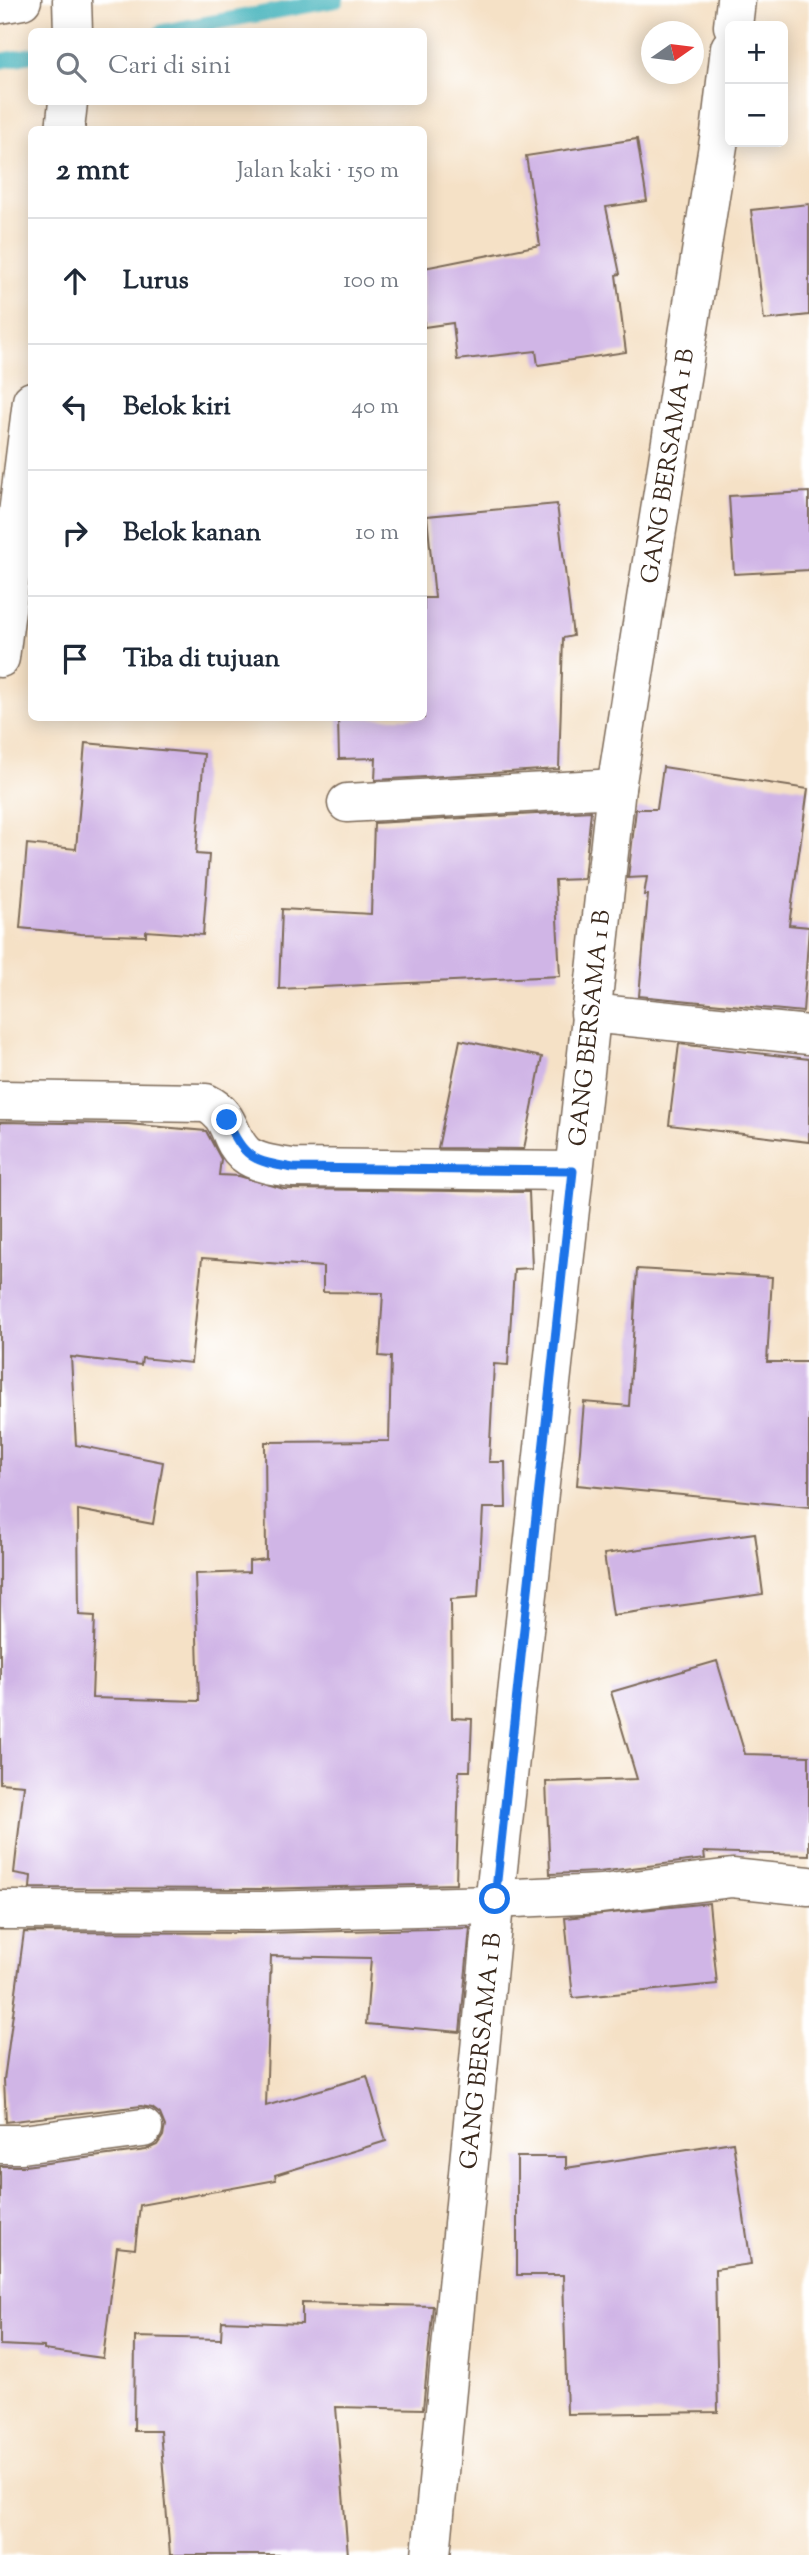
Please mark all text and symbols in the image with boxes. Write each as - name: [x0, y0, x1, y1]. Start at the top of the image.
- north arrow: [641, 21, 704, 84]
- map controls: [725, 21, 788, 147]
- button: +: [725, 21, 788, 84]
- search box: [28, 28, 427, 105]
- icon: search: [52, 48, 90, 86]
- text: Cari di sini: [108, 48, 231, 85]
- button: −: [725, 84, 788, 147]
- text: 2 mnt: [56, 150, 129, 193]
- text: Jalan kaki · 150 m: [237, 155, 399, 188]
- icon: ahead: [56, 262, 94, 300]
- text: Lurus: [123, 263, 189, 300]
- text: 100 m: [343, 265, 399, 298]
- street label: GANG BERSAMA 1 B: [634, 346, 704, 586]
- icon: left: [56, 388, 94, 426]
- text: Belok kiri: [123, 389, 231, 426]
- text: 40 m: [352, 391, 399, 424]
- icon: right: [56, 514, 94, 552]
- text: Belok kanan: [123, 515, 261, 552]
- text: 10 m: [355, 517, 399, 550]
- icon: arrive: [56, 640, 94, 678]
- text: Tiba di tujuan: [123, 641, 280, 678]
- street label: GANG BERSAMA 1 B: [562, 908, 620, 1148]
- route end: [211, 1104, 242, 1135]
- route start: [479, 1883, 510, 1914]
- street label: GANG BERSAMA 1 B: [453, 1931, 511, 2171]

